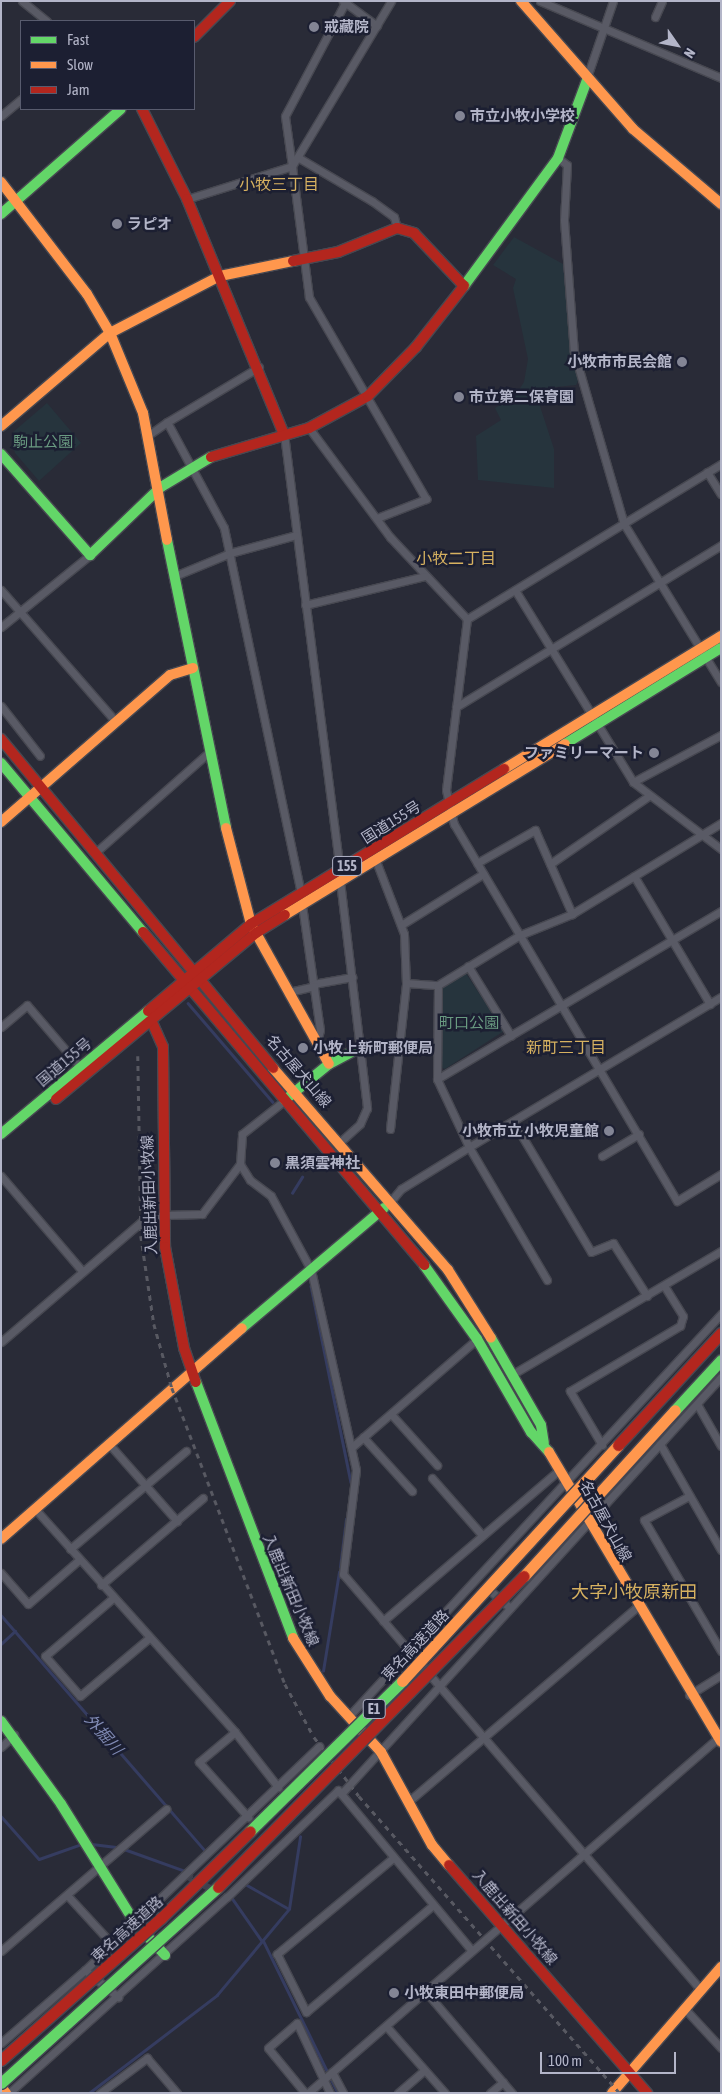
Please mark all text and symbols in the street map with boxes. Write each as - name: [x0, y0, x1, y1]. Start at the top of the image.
- place label: 戒藏院: [324, 18, 369, 36]
- legend: [20, 20, 195, 110]
- north arrow: [652, 20, 702, 70]
- marker: 戒藏院: [308, 21, 320, 33]
- text: Fast: [67, 31, 89, 48]
- text: N: [681, 45, 699, 61]
- text: Slow: [67, 56, 93, 73]
- text: Jam: [67, 81, 90, 98]
- place label: 市立小牧小学校: [470, 107, 575, 125]
- marker: 市立小牧小学校: [454, 110, 466, 122]
- district label: 小牧三丁目: [239, 174, 319, 194]
- place label: ラピオ: [127, 215, 172, 233]
- marker: ラピオ: [111, 218, 123, 230]
- place label: 小牧市市民会館: [567, 353, 672, 371]
- marker: 小牧市市民会館: [676, 356, 688, 368]
- place label: 市立第二保育園: [469, 388, 574, 406]
- marker: 市立第二保育園: [453, 391, 465, 403]
- park label: 駒止公園: [13, 433, 73, 451]
- district label: 小牧二丁目: [416, 548, 496, 568]
- place label: ファミリーマート: [524, 744, 644, 762]
- marker: ファミリーマート: [648, 747, 660, 759]
- street label: 国道155号: [358, 797, 424, 847]
- road number: 155: [332, 854, 362, 878]
- park label: 町口公園: [439, 1014, 499, 1032]
- street label: 名古屋犬山線: [263, 1031, 335, 1111]
- street label: 国道155号: [33, 1034, 95, 1090]
- district label: 新町三丁目: [526, 1037, 606, 1057]
- place label: 小牧上新町郵便局: [313, 1039, 433, 1057]
- marker: 小牧上新町郵便局: [297, 1042, 309, 1054]
- place label: 小牧市立 小牧児童館: [462, 1122, 599, 1140]
- marker: 小牧市立 小牧児童館: [603, 1125, 615, 1137]
- street label: 入鹿出新田小牧線: [138, 1135, 160, 1255]
- place label: 黒須雲神社: [285, 1154, 360, 1172]
- marker: 黒須雲神社: [269, 1157, 281, 1169]
- street label: 名古屋犬山線: [576, 1477, 636, 1565]
- street label: 入鹿出新田小牧線: [259, 1531, 323, 1649]
- district label: 大字小牧原新田: [571, 1581, 697, 1603]
- street label: 東名高速道路: [378, 1606, 452, 1684]
- road number: E1: [362, 1698, 386, 1720]
- water label: 外掘川: [81, 1710, 127, 1758]
- street label: 入鹿出新田小牧線: [469, 1866, 561, 1968]
- street label: 東名高速道路: [88, 1892, 166, 1966]
- place label: 小牧東田中郵便局: [404, 1984, 524, 2002]
- marker: 小牧東田中郵便局: [388, 1987, 400, 1999]
- scale bar: [542, 2042, 678, 2074]
- text: 100 m: [548, 2052, 582, 2069]

